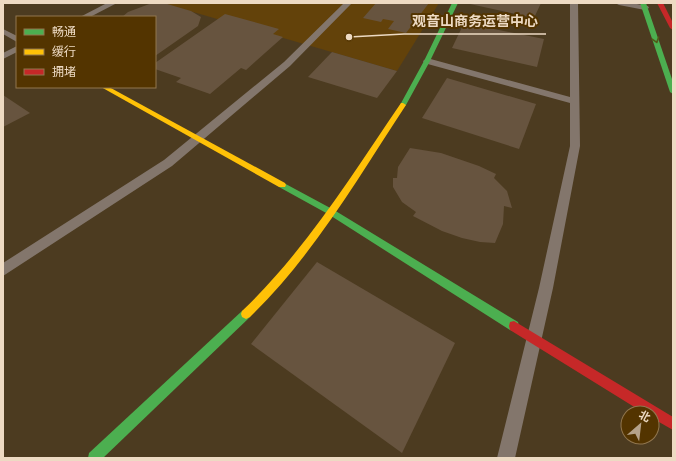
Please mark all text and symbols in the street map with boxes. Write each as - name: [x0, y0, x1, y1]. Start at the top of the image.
- callout: 观音山商务运营中心: [404, 8, 546, 34]
- text: 观音山商务运营中心: [412, 12, 538, 30]
- legend: [16, 16, 156, 88]
- text: 畅通: [52, 24, 76, 39]
- one-way arrow: [651, 36, 659, 43]
- text: 缓行: [52, 44, 76, 59]
- text: 拥堵: [52, 64, 76, 79]
- north arrow: [620, 405, 660, 445]
- text: 北: [637, 407, 653, 425]

